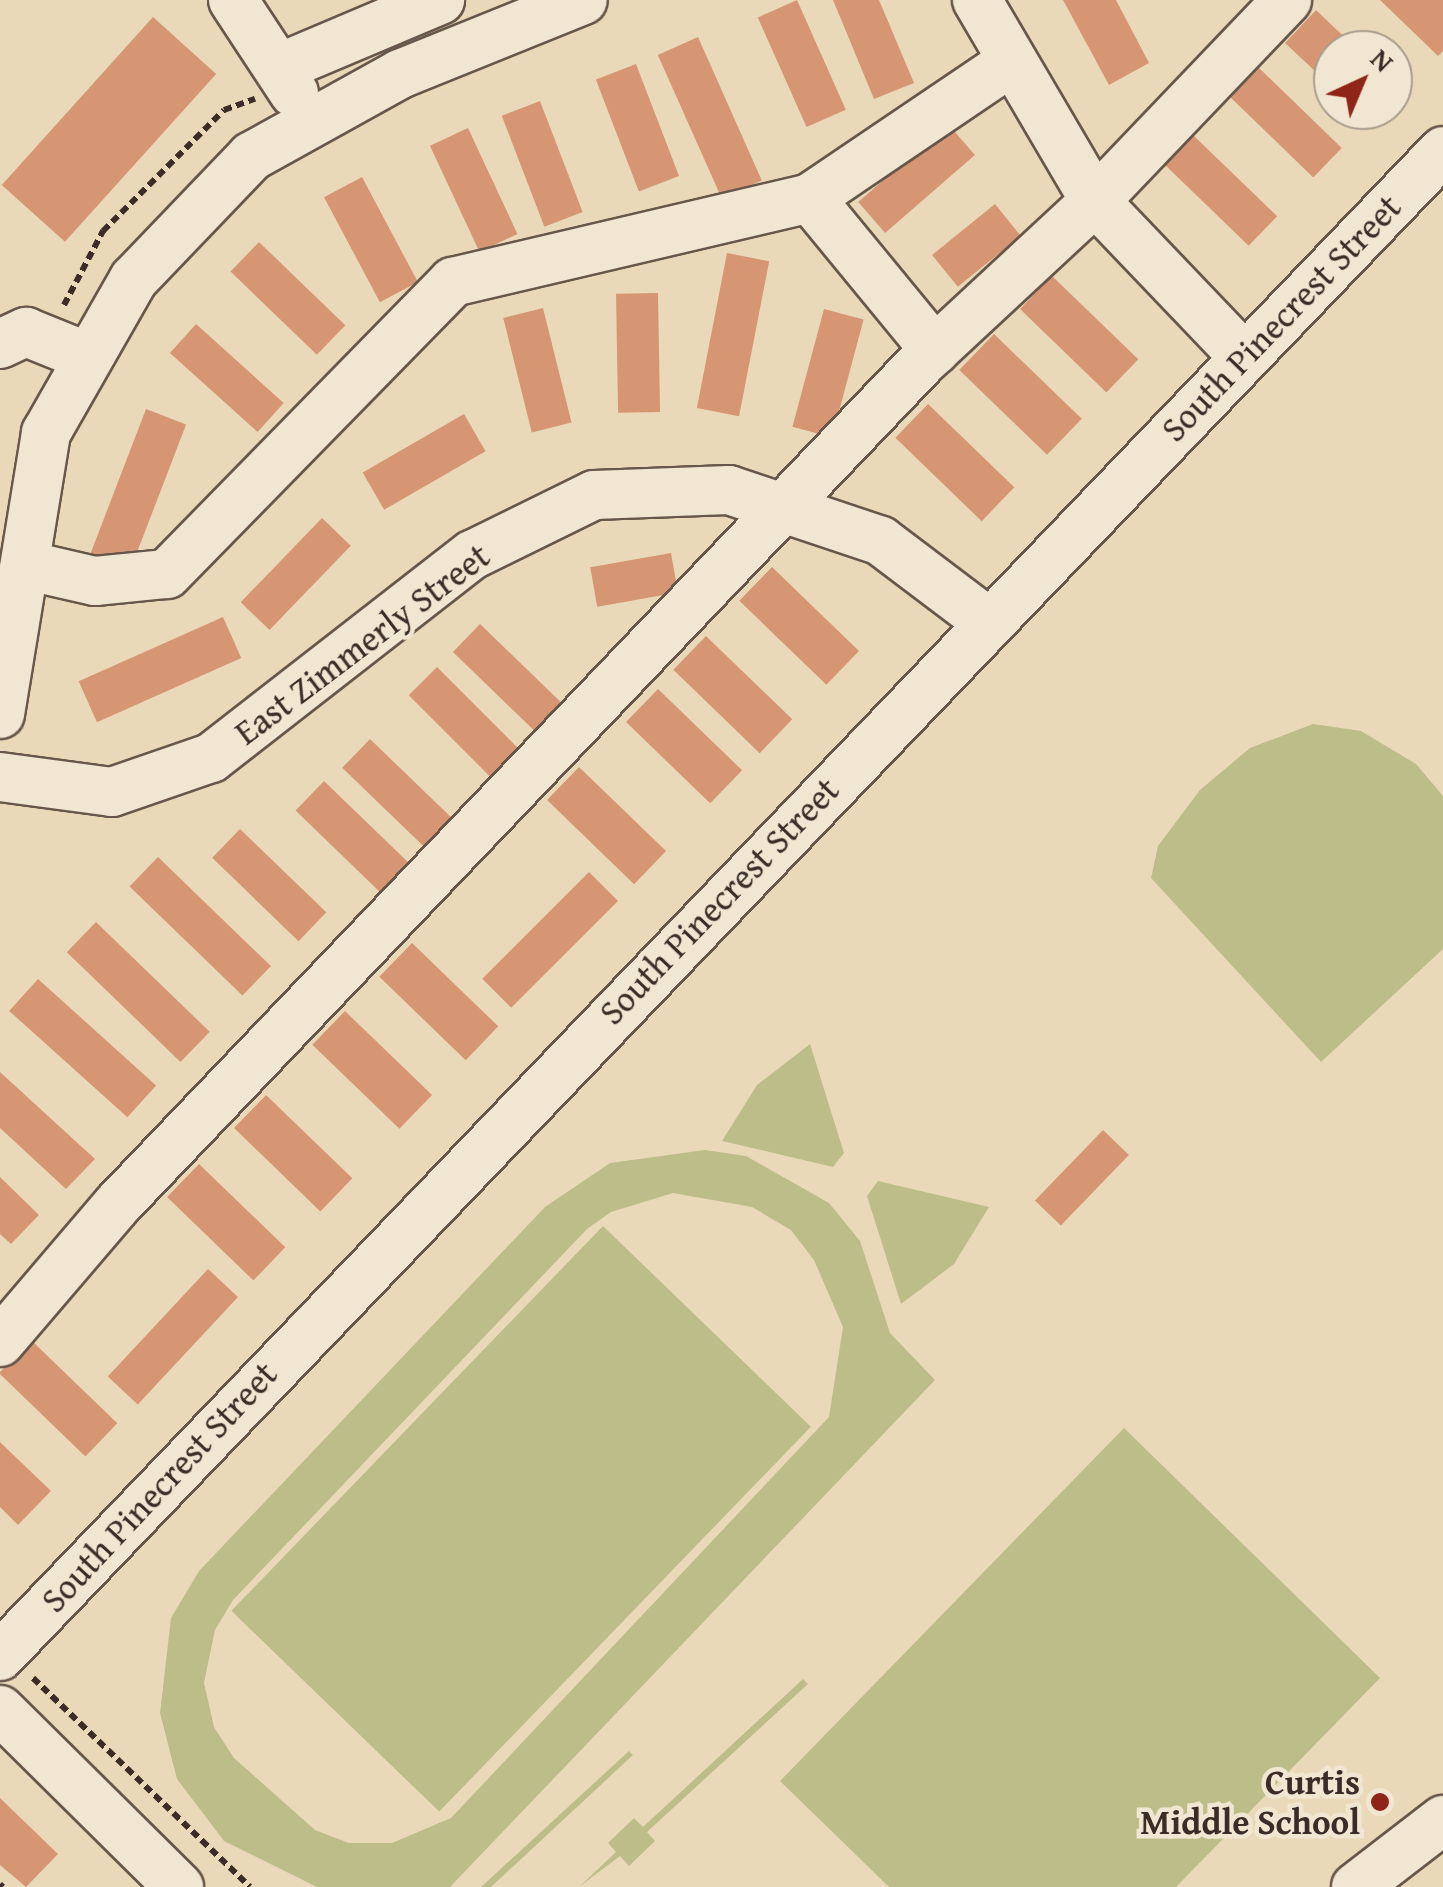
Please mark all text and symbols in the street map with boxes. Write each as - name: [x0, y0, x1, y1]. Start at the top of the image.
- north arrow: [1313, 30, 1413, 130]
- text: N: [1362, 38, 1404, 81]
- street label: South Pinecrest Street: [1152, 186, 1410, 450]
- street label: East Zimmerly Street: [226, 535, 498, 753]
- street label: South Pinecrest Street: [590, 769, 848, 1033]
- street label: South Pinecrest Street: [32, 1353, 286, 1621]
- place label: Curtis Middle School: [1140, 1761, 1360, 1843]
- marker: Curtis Middle School: [1369, 1791, 1391, 1813]

